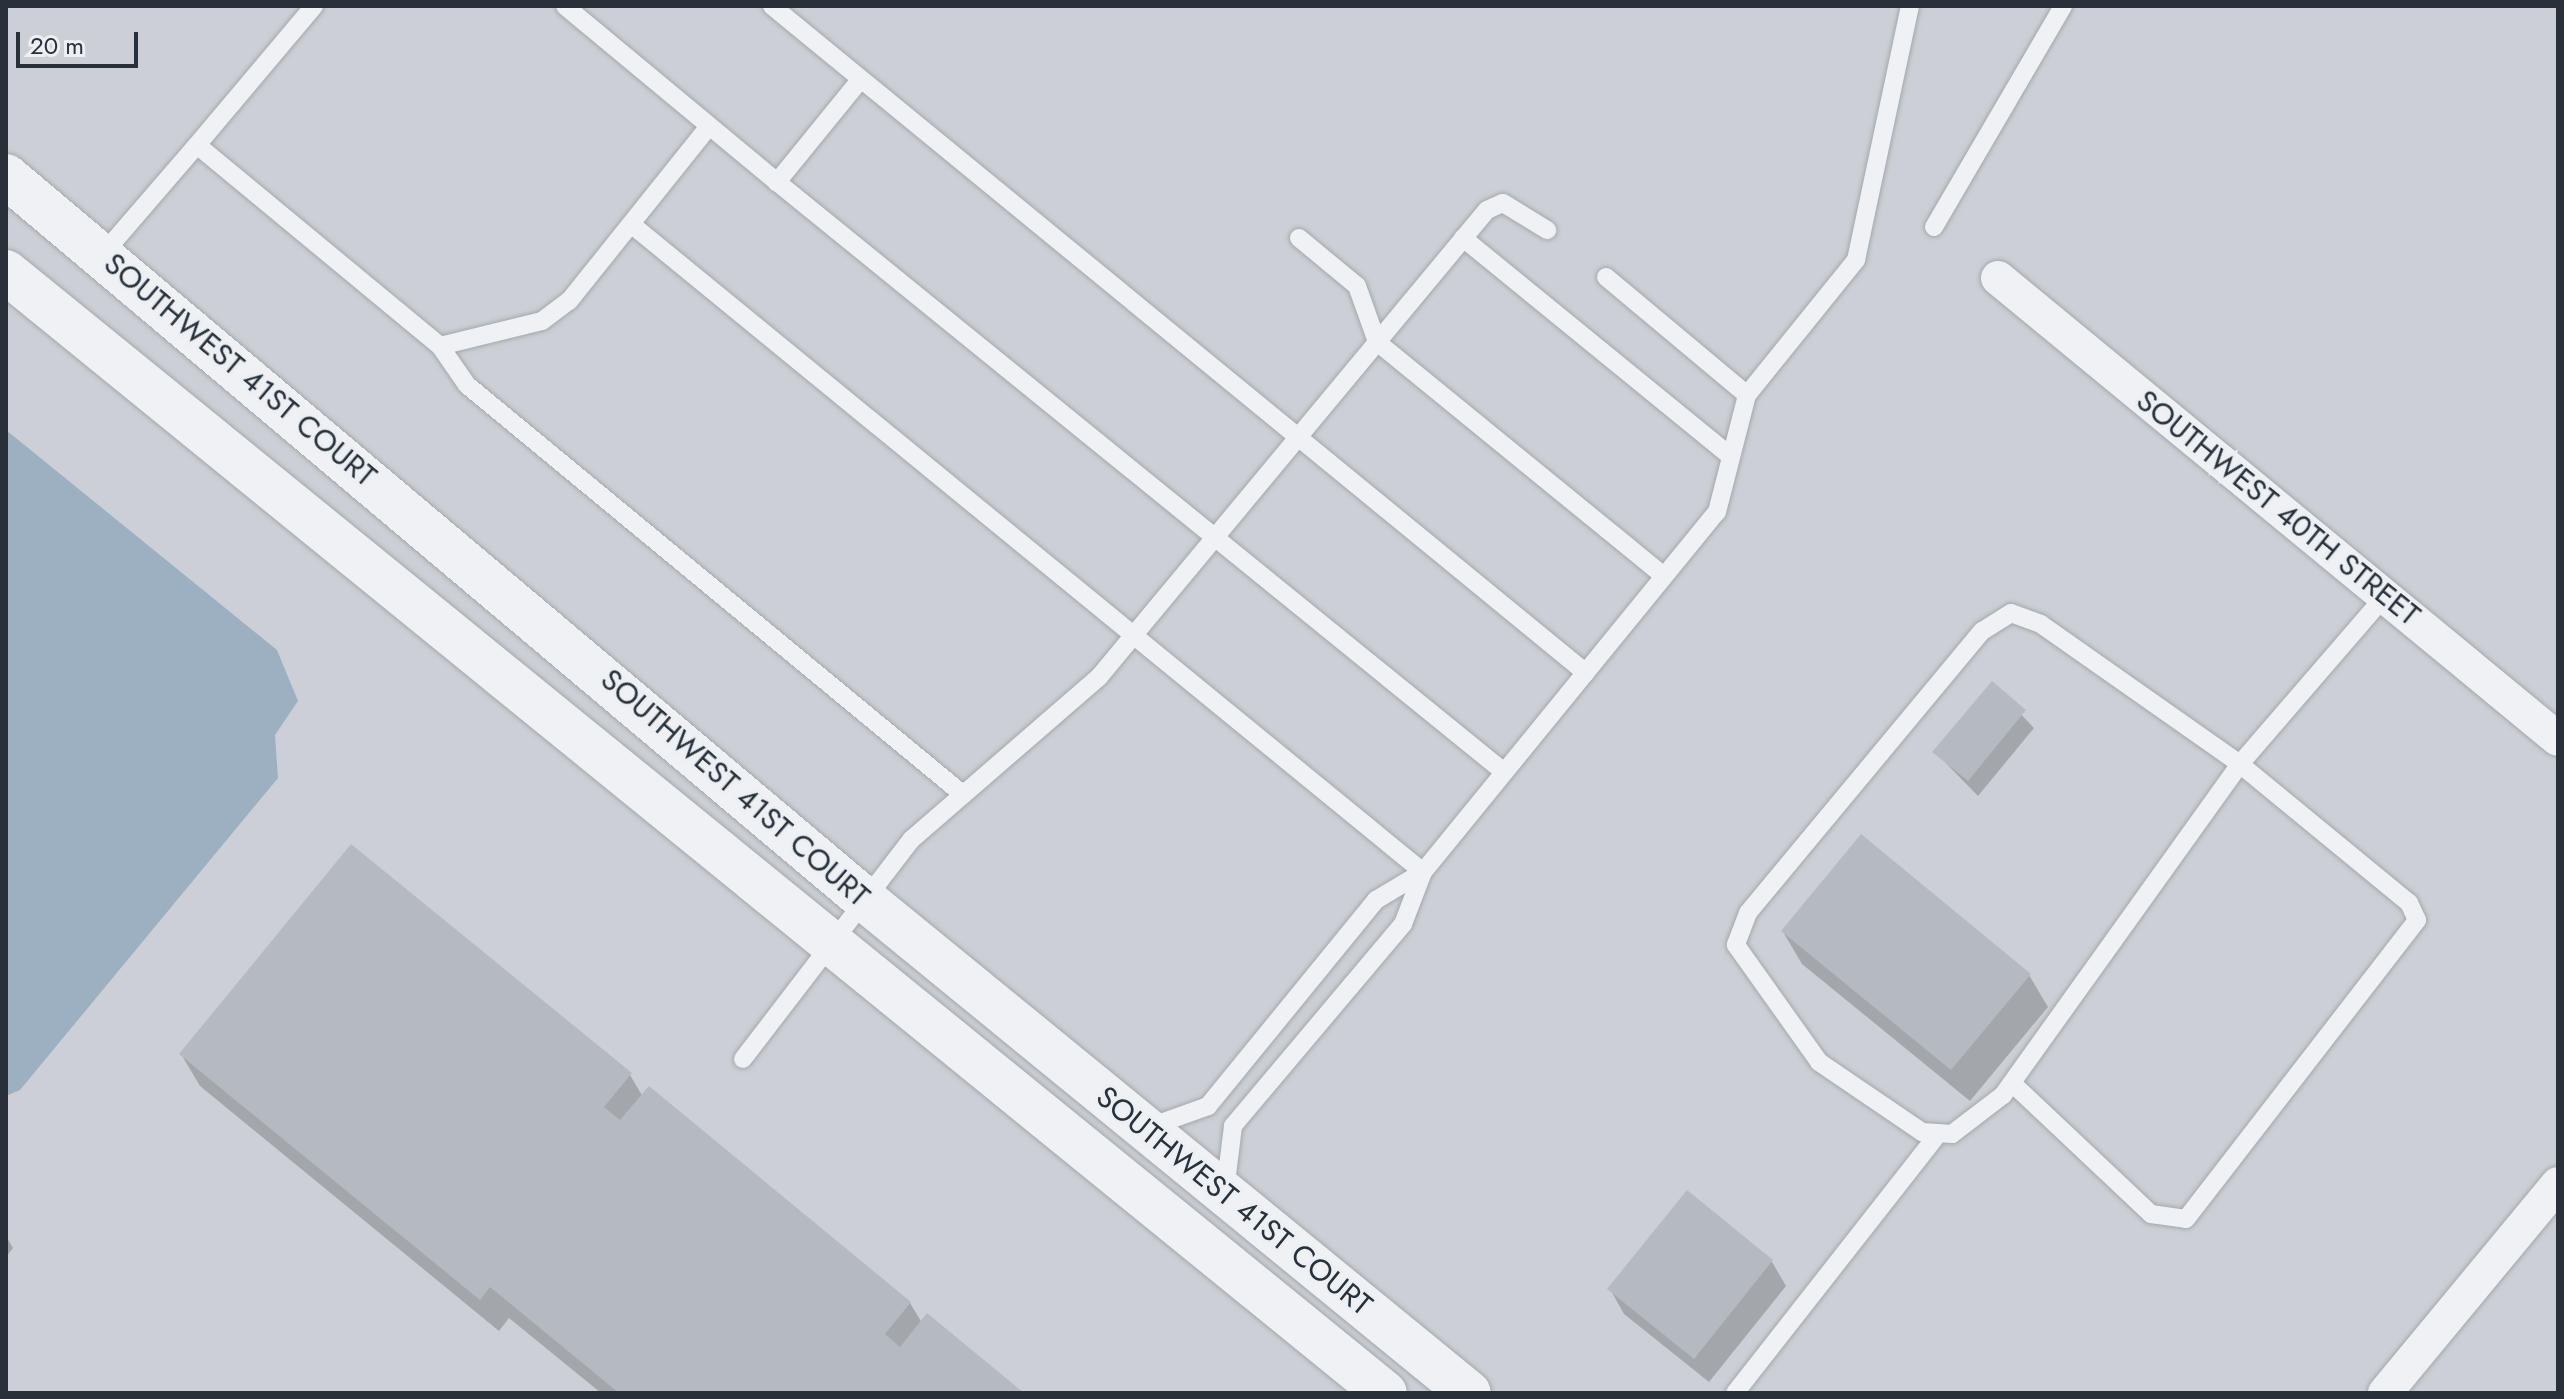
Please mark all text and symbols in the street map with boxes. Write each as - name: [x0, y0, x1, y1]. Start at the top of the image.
- scale bar: [20, 16, 142, 66]
- text: 20 m: [30, 28, 84, 63]
- street label: SOUTHWEST 41ST COURT: [97, 246, 383, 494]
- street label: SOUTHWEST 40TH STREET: [2129, 383, 2427, 633]
- street label: SOUTHWEST 41ST COURT: [593, 662, 877, 914]
- street label: SOUTHWEST 41ST COURT: [1089, 1079, 1379, 1323]

